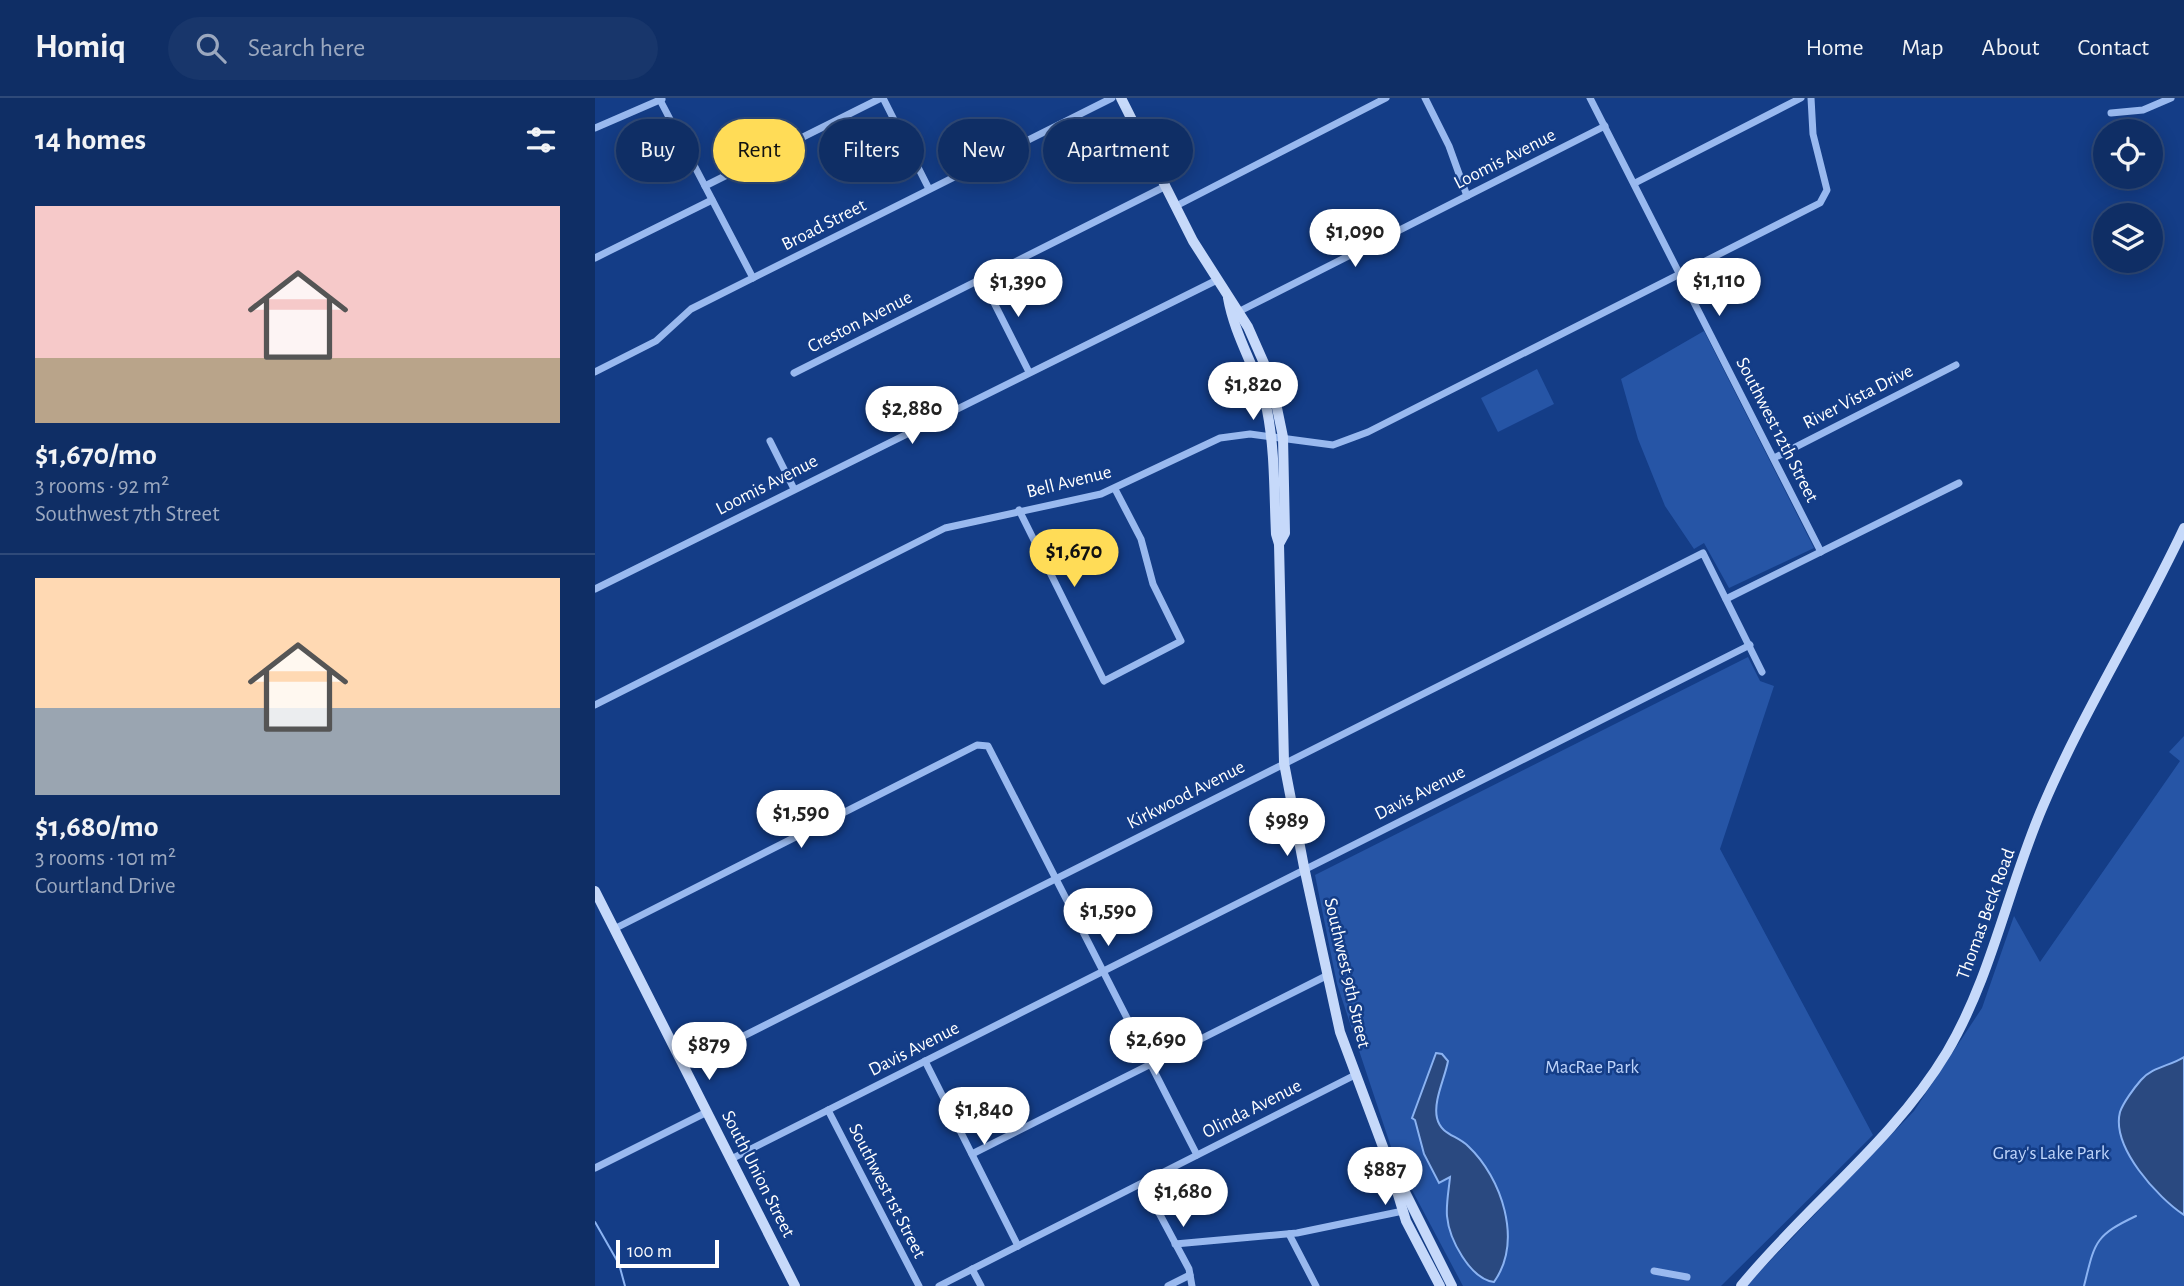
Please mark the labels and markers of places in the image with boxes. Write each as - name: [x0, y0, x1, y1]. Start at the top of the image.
- pin: $1,090: [1298, 209, 1412, 269]
- pin: $1,110: [1662, 258, 1776, 318]
- pin: $1,390: [961, 260, 1075, 319]
- pin: $1,820: [1196, 362, 1310, 422]
- pin: $2,880: [855, 386, 969, 446]
- pin: $1,670: [1017, 530, 1131, 589]
- pin: $1,590: [744, 790, 858, 850]
- pin: $989: [1246, 798, 1328, 858]
- pin: $1,590: [1051, 888, 1165, 948]
- pin: $2,690: [1099, 1018, 1213, 1077]
- pin: $879: [668, 1023, 750, 1082]
- pin: $1,840: [927, 1088, 1041, 1147]
- pin: $887: [1344, 1148, 1426, 1207]
- pin: $1,680: [1126, 1170, 1240, 1229]

